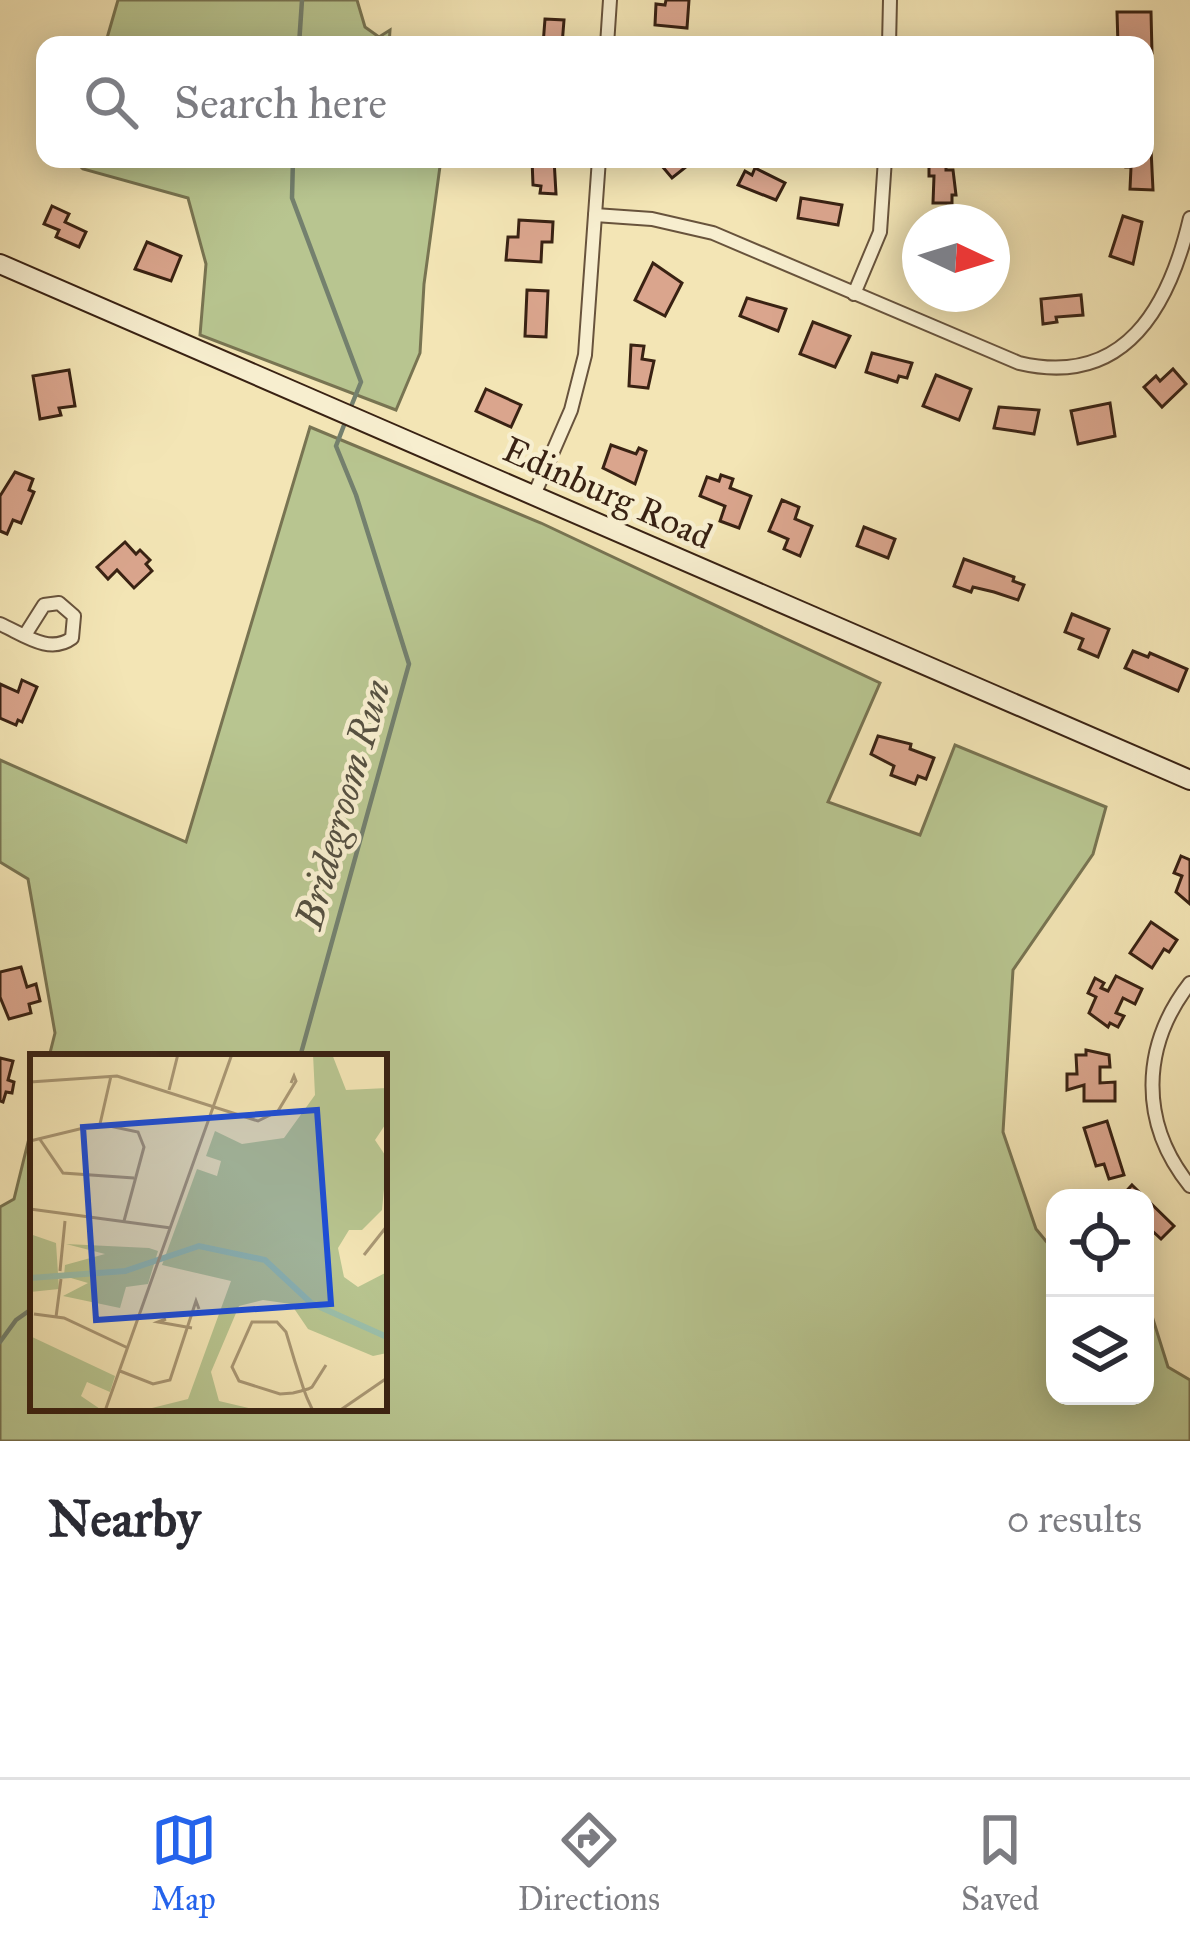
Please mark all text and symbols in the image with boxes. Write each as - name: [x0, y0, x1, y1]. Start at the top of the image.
- search box: [36, 36, 1154, 168]
- icon: search: [78, 69, 144, 135]
- text: Search here: [174, 75, 387, 130]
- north arrow: [902, 204, 1010, 312]
- street label: Edinburg Road: [496, 427, 719, 559]
- water label: Bridegroom Run: [284, 674, 401, 936]
- inset map: [30, 1054, 387, 1411]
- map controls: [1046, 1189, 1154, 1405]
- button: locate: [1046, 1189, 1154, 1297]
- button: layers: [1046, 1297, 1154, 1405]
- text: Nearby: [48, 1488, 200, 1550]
- text: 0 results: [1007, 1495, 1142, 1543]
- tab: Map: [151, 1807, 217, 1919]
- tab: Directions: [518, 1807, 660, 1919]
- tab: Saved: [961, 1807, 1039, 1919]

